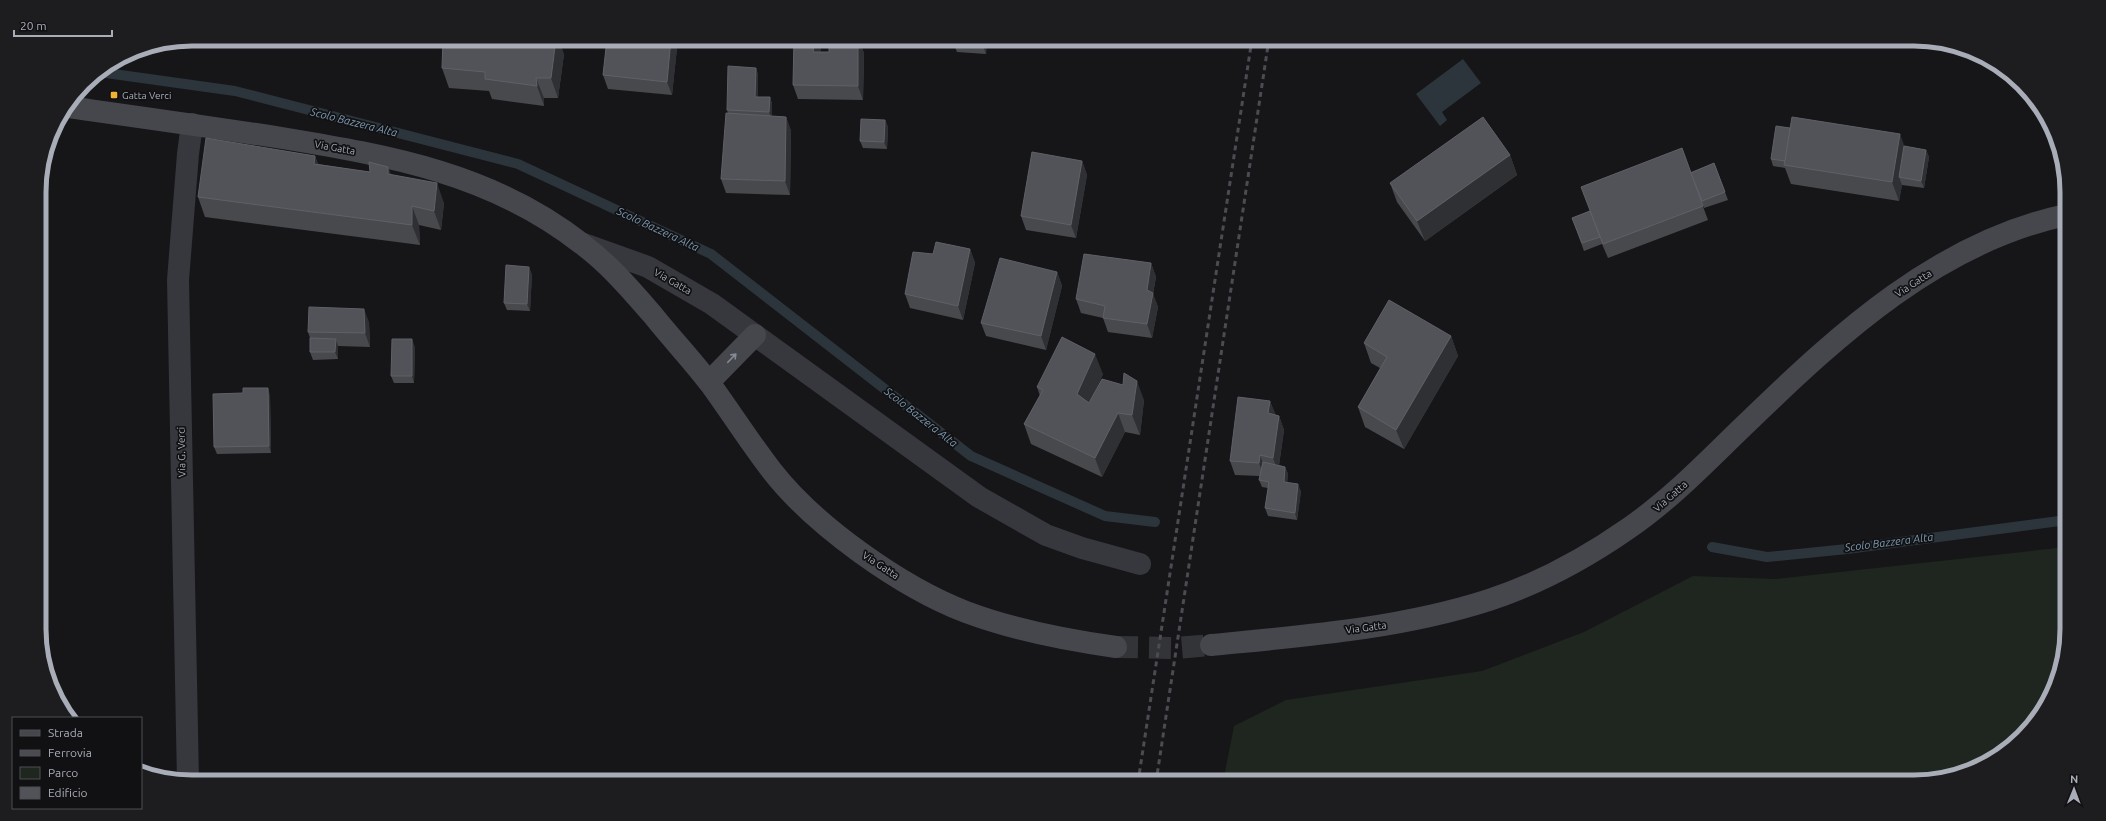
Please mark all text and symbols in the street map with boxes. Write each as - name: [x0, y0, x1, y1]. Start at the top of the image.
- scale bar: [14, 12, 112, 38]
- text: 20 m: [20, 19, 47, 32]
- marker: Gatta Verci: [109, 90, 119, 100]
- place label: Gatta Verci: [122, 90, 171, 101]
- water label: Scolo Bazzera Alta: [308, 105, 399, 139]
- street label: Via Gatta: [314, 138, 356, 156]
- water label: Scolo Bazzera Alta: [614, 204, 701, 253]
- street label: Via Gatta: [652, 266, 693, 297]
- street label: Via Gatta: [1893, 268, 1934, 299]
- one-way arrow: [727, 353, 737, 363]
- water label: Scolo Bazzera Alta: [881, 384, 960, 449]
- street label: Via G. Verci: [176, 427, 187, 477]
- street label: Via Gatta: [1651, 479, 1690, 514]
- water label: Scolo Bazzera Alta: [1843, 531, 1934, 554]
- street label: Via Gatta: [860, 550, 901, 581]
- street label: Via Gatta: [1345, 620, 1387, 635]
- legend: [12, 717, 142, 809]
- text: Strada: [48, 726, 83, 739]
- text: Ferrovia: [48, 746, 92, 759]
- text: Parco: [48, 766, 78, 779]
- north arrow: [2054, 769, 2094, 809]
- text: N: [2070, 773, 2078, 785]
- text: Edificio: [48, 786, 88, 799]

